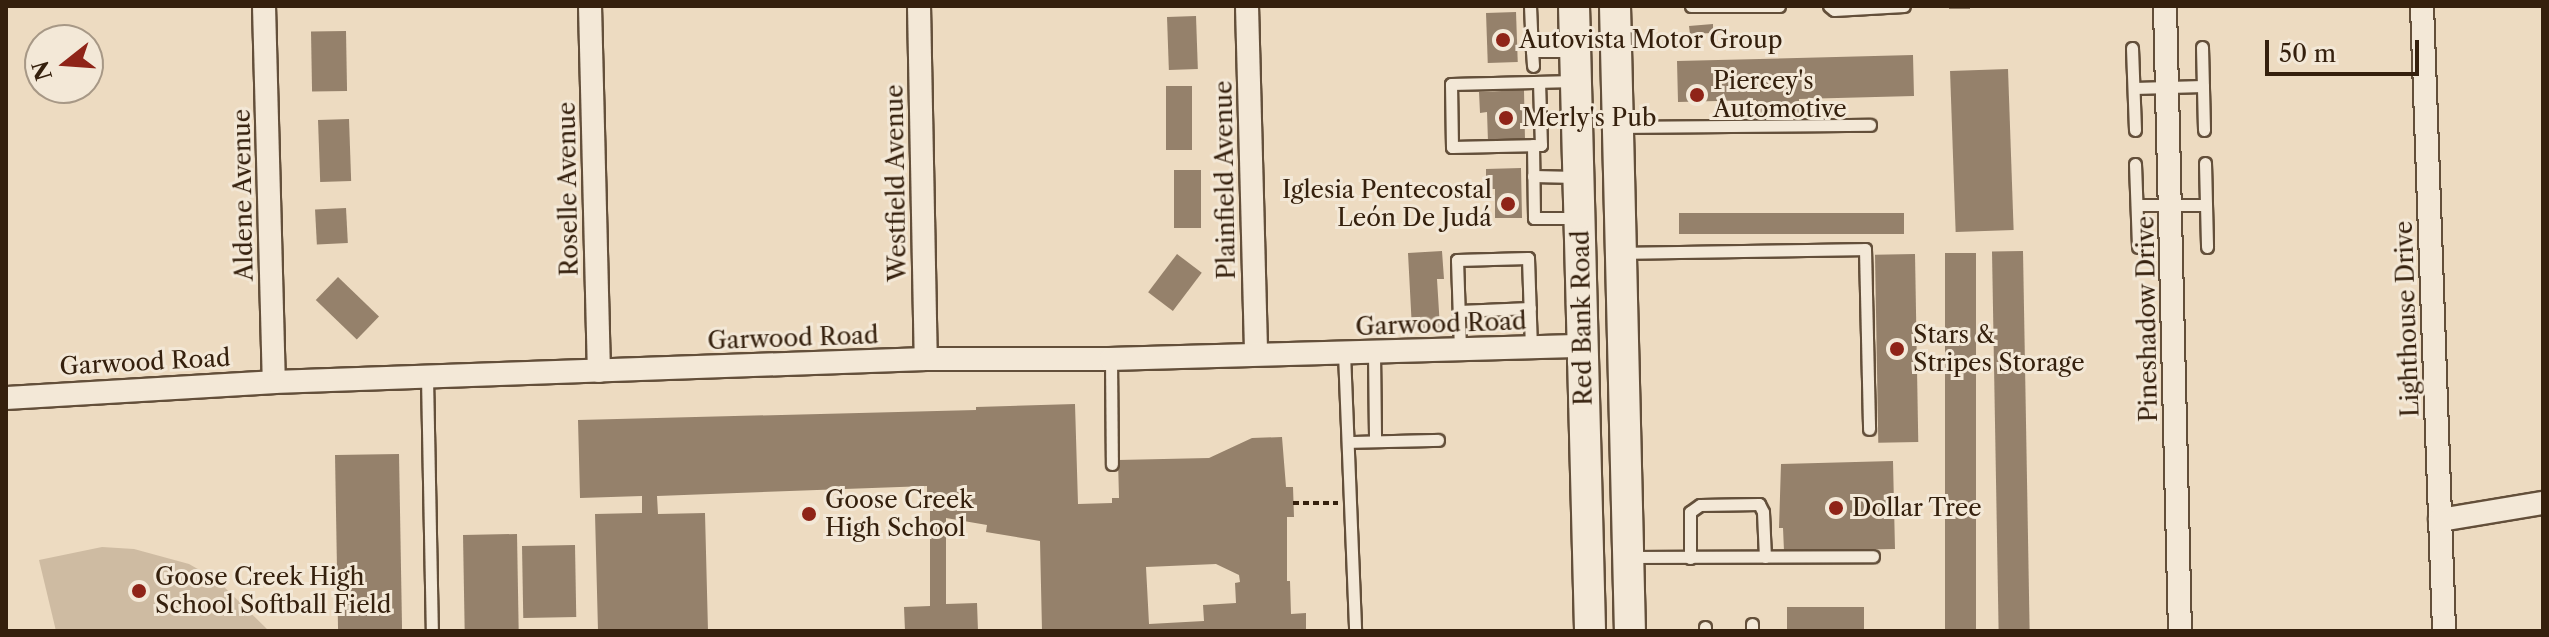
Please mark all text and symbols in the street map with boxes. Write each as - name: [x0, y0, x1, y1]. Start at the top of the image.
- north arrow: [24, 24, 104, 104]
- scale bar: [2269, 24, 2423, 74]
- place label: Autovista Motor Group: [1519, 26, 1783, 54]
- marker: Autovista Motor Group: [1494, 31, 1512, 49]
- text: 50 m: [2279, 39, 2336, 68]
- text: N: [27, 57, 58, 84]
- place label: Piercey's Automotive: [1713, 67, 1847, 123]
- street label: Plainfield Avenue: [1209, 80, 1241, 280]
- street label: Westfield Avenue: [880, 84, 912, 282]
- marker: Piercey's Automotive: [1688, 86, 1706, 104]
- street label: Roselle Avenue: [552, 101, 584, 277]
- place label: Merly's Pub: [1522, 104, 1656, 132]
- street label: Aldene Avenue: [227, 108, 259, 282]
- marker: Merly's Pub: [1497, 109, 1515, 127]
- place label: Iglesia Pentecostal León De Judá: [1282, 176, 1492, 232]
- marker: Iglesia Pentecostal León De Judá: [1499, 195, 1517, 213]
- street label: Pineshadow Drive: [2131, 215, 2163, 423]
- street label: Lighthouse Drive: [2389, 220, 2425, 418]
- street label: Red Bank Road: [1566, 230, 1598, 406]
- street label: Garwood Road: [1355, 307, 1527, 341]
- street label: Garwood Road: [707, 321, 879, 355]
- place label: Stars & Stripes Storage: [1913, 321, 2085, 377]
- marker: Stars & Stripes Storage: [1888, 340, 1906, 358]
- street label: Garwood Road: [59, 343, 231, 381]
- place label: Goose Creek High School: [825, 486, 973, 542]
- place label: Dollar Tree: [1852, 494, 1983, 522]
- marker: Dollar Tree: [1827, 499, 1845, 517]
- marker: Goose Creek High School: [800, 505, 818, 523]
- place label: Goose Creek High School Softball Field: [155, 563, 391, 619]
- marker: Goose Creek High School Softball Field: [130, 582, 148, 600]

